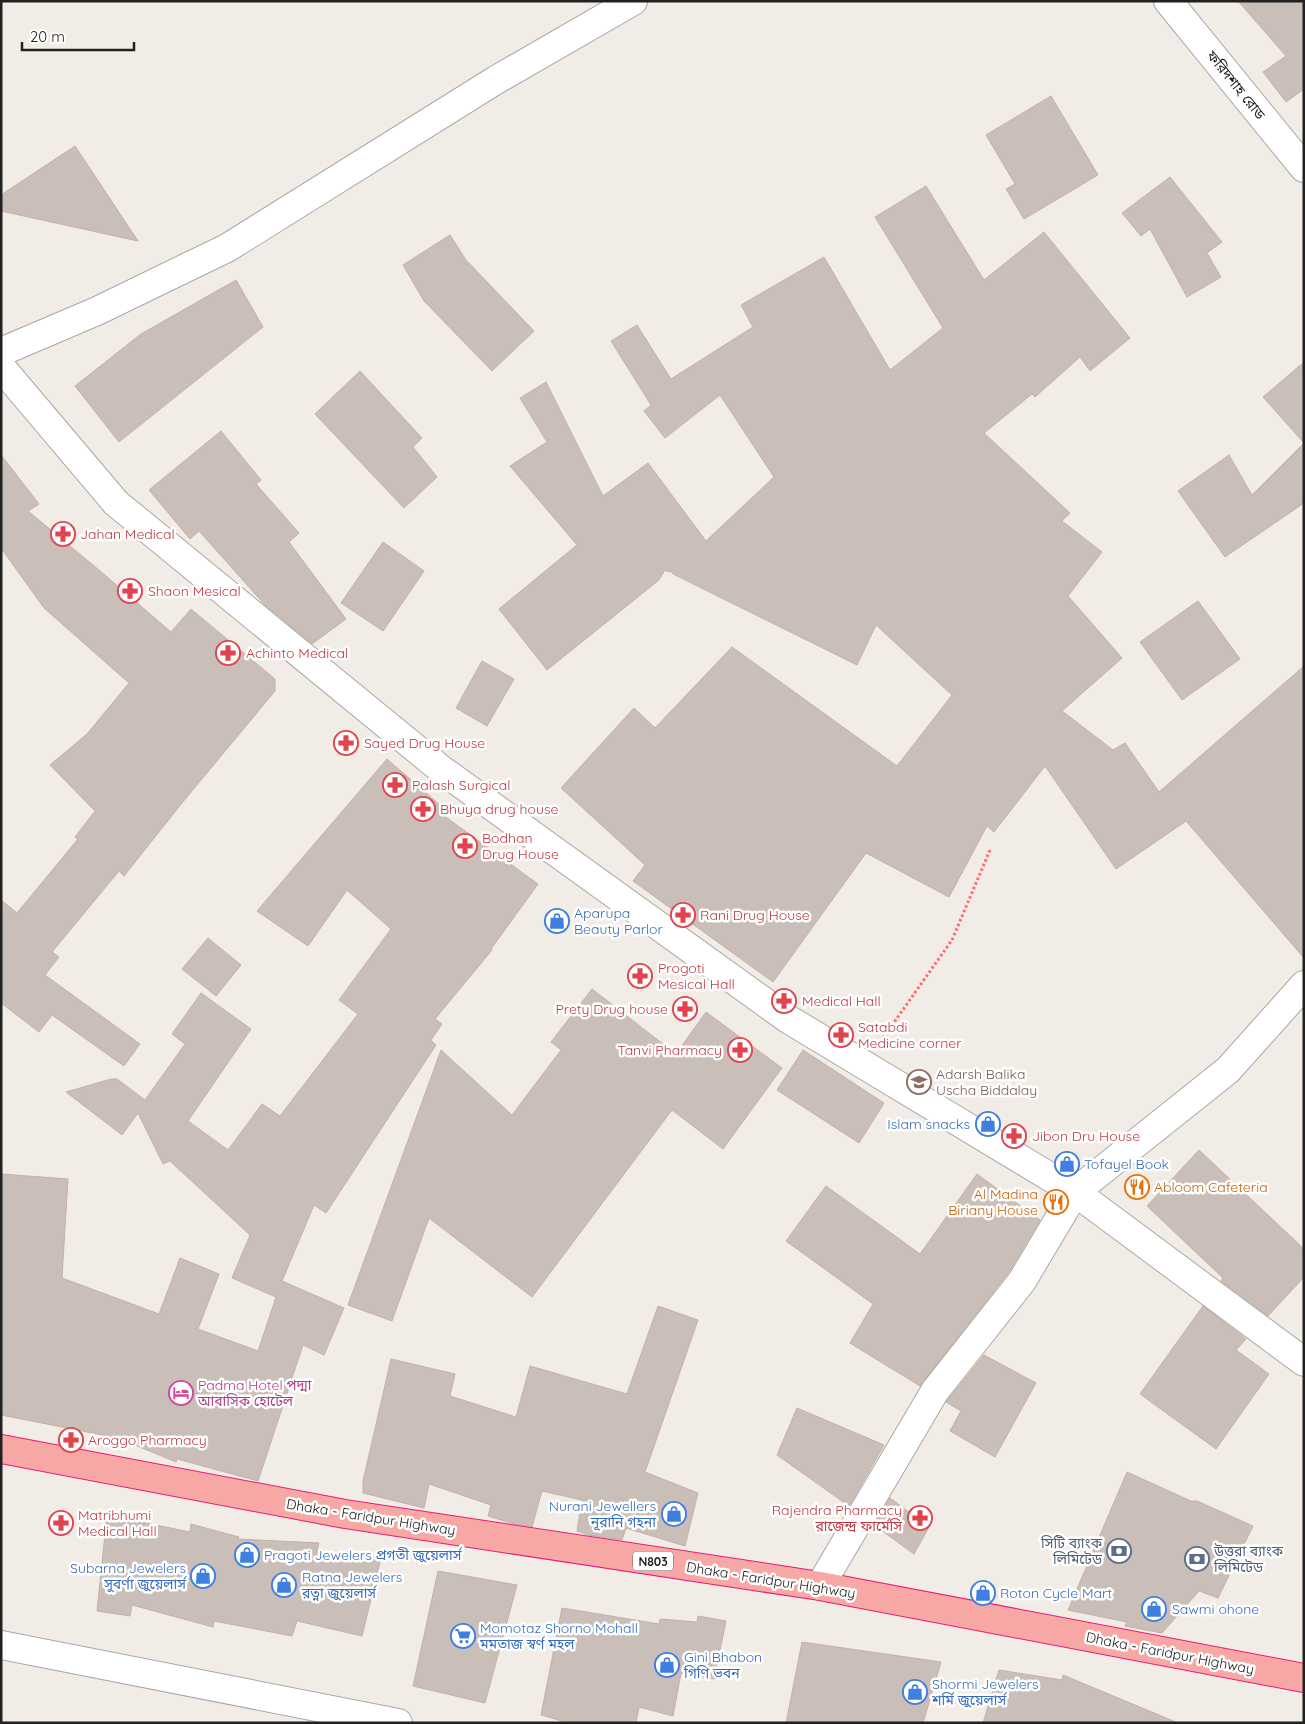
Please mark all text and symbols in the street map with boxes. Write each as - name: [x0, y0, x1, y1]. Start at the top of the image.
- scale bar: [22, 20, 135, 52]
- text: 20 m: [30, 27, 65, 46]
- street label: ফরিদশাহ রোড: [1202, 46, 1270, 124]
- pharmacy icon: Jahan Medical: [50, 521, 76, 547]
- place label: Jahan Medical: [80, 525, 175, 543]
- pharmacy icon: Shaon Mesical: [117, 578, 143, 604]
- place label: Shaon Mesical: [148, 582, 241, 600]
- pharmacy icon: Achinto Medical: [215, 640, 241, 666]
- place label: Achinto Medical: [246, 644, 348, 662]
- pharmacy icon: Sayed Drug House: [333, 730, 359, 756]
- place label: Sayed Drug House: [364, 734, 485, 752]
- pharmacy icon: Palash Surgical: [382, 772, 408, 798]
- place label: Palash Surgical: [412, 776, 511, 794]
- pharmacy icon: Bhuya drug house: [410, 796, 436, 822]
- place label: Bhuya drug house: [440, 800, 558, 818]
- place label: Bodhan Drug House: [482, 829, 559, 863]
- pharmacy icon: Bodhan Drug House: [452, 833, 478, 859]
- pharmacy icon: Rani Drug House: [670, 902, 696, 928]
- place label: Aparupa Beauty Parlor: [574, 904, 664, 938]
- place label: Rani Drug House: [700, 906, 810, 924]
- shop icon: Aparupa Beauty Parlor: [544, 908, 570, 934]
- place label: Progoti Mesical Hall: [658, 959, 735, 993]
- pharmacy icon: Progoti Mesical Hall: [627, 963, 653, 989]
- pharmacy icon: Medical Hall: [771, 988, 797, 1014]
- place label: Medical Hall: [802, 992, 881, 1010]
- pharmacy icon: Prety Drug house: [672, 996, 698, 1022]
- place label: Prety Drug house: [555, 1000, 668, 1018]
- place label: Satabdi Medicine corner: [858, 1018, 962, 1052]
- pharmacy icon: Satabdi Medicine corner: [828, 1022, 854, 1048]
- pharmacy icon: Tanvi Pharmacy: [727, 1037, 753, 1063]
- place label: Tanvi Pharmacy: [618, 1041, 722, 1059]
- place label: Adarsh Balika Uscha Biddalay: [936, 1065, 1037, 1099]
- school or university icon: Adarsh Balika Uscha Biddalay: [906, 1069, 932, 1095]
- shop icon: Islam snacks: [975, 1111, 1001, 1137]
- place label: Islam snacks: [887, 1115, 970, 1133]
- pharmacy icon: Jibon Dru House: [1001, 1123, 1027, 1149]
- place label: Jibon Dru House: [1032, 1127, 1140, 1145]
- shop icon: Tofayel Book: [1054, 1151, 1080, 1177]
- place label: Tofayel Book: [1084, 1155, 1169, 1173]
- restaurant icon: Abloom Cafeteria: [1124, 1174, 1150, 1200]
- place label: Abloom Cafeteria: [1154, 1178, 1268, 1196]
- place label: Al Madina Biriany House: [948, 1185, 1038, 1219]
- restaurant icon: Al Madina Biriany House: [1043, 1189, 1069, 1215]
- place label: Padma Hotel পদ্মা আবাসিক হোটেল: [197, 1376, 312, 1410]
- hotel icon: Padma Hotel পদ্মা আবাসিক হোটেল: [168, 1380, 194, 1406]
- pharmacy icon: Aroggo Pharmacy: [58, 1427, 84, 1453]
- place label: Aroggo Pharmacy: [88, 1431, 207, 1449]
- street label: Dhaka - Faridpur Highway: [285, 1495, 457, 1539]
- place label: Nurani Jewellers নূরানি গহনা: [549, 1497, 656, 1531]
- shop icon: Nurani Jewellers নূরানি গহনা: [661, 1501, 687, 1527]
- place label: Rajendra Pharmacy রাজেন্দ্র ফার্মেসি: [772, 1501, 902, 1535]
- pharmacy icon: Rajendra Pharmacy রাজেন্দ্র ফার্মেসি: [907, 1505, 933, 1531]
- place label: Matribhumi Medical Hall: [78, 1506, 157, 1540]
- pharmacy icon: Matribhumi Medical Hall: [48, 1510, 74, 1536]
- place label: সিটি ব্যাংক লিমিটেড: [1040, 1534, 1103, 1568]
- bank icon: সিটি ব্যাংক লিমিটেড: [1106, 1538, 1132, 1564]
- shop icon: Pragoti Jewelers প্রগতী জুয়েলার্স: [234, 1542, 260, 1568]
- place label: উত্তরা ব্যাংক লিমিটেড: [1213, 1542, 1284, 1576]
- place label: Pragoti Jewelers প্রগতী জুয়েলার্স: [264, 1546, 462, 1564]
- bank icon: উত্তরা ব্যাংক লিমিটেড: [1184, 1546, 1210, 1572]
- road number: N803: [633, 1552, 673, 1570]
- street label: Dhaka - Faridpur Highway: [685, 1558, 857, 1602]
- place label: Subarna Jewelers সুবর্ণা জুয়েলার্স: [70, 1559, 187, 1593]
- shop icon: Subarna Jewelers সুবর্ণা জুয়েলার্স: [190, 1563, 216, 1589]
- place label: Ratna Jewelers রত্না জুয়েলার্স: [301, 1568, 402, 1602]
- shop icon: Ratna Jewelers রত্না জুয়েলার্স: [271, 1572, 297, 1598]
- shop icon: Roton Cycle Mart: [970, 1580, 996, 1606]
- place label: Roton Cycle Mart: [1000, 1584, 1112, 1602]
- shop icon: Sawmi ohone: [1141, 1596, 1167, 1622]
- place label: Sawmi ohone: [1172, 1600, 1259, 1618]
- place label: Momotaz Shorno Mohall মমতাজ স্বর্ণ মহল: [479, 1619, 638, 1653]
- supermarket icon: Momotaz Shorno Mohall মমতাজ স্বর্ণ মহল: [450, 1623, 476, 1649]
- street label: Dhaka - Faridpur Highway: [1084, 1628, 1256, 1678]
- place label: Gini Bhabon গিণি ভবন: [683, 1648, 762, 1682]
- shop icon: Gini Bhabon গিণি ভবন: [654, 1652, 680, 1678]
- place label: Shormi Jewelers শর্মি জুয়েলার্স: [931, 1675, 1039, 1709]
- shop icon: Shormi Jewelers শর্মি জুয়েলার্স: [902, 1679, 928, 1705]

